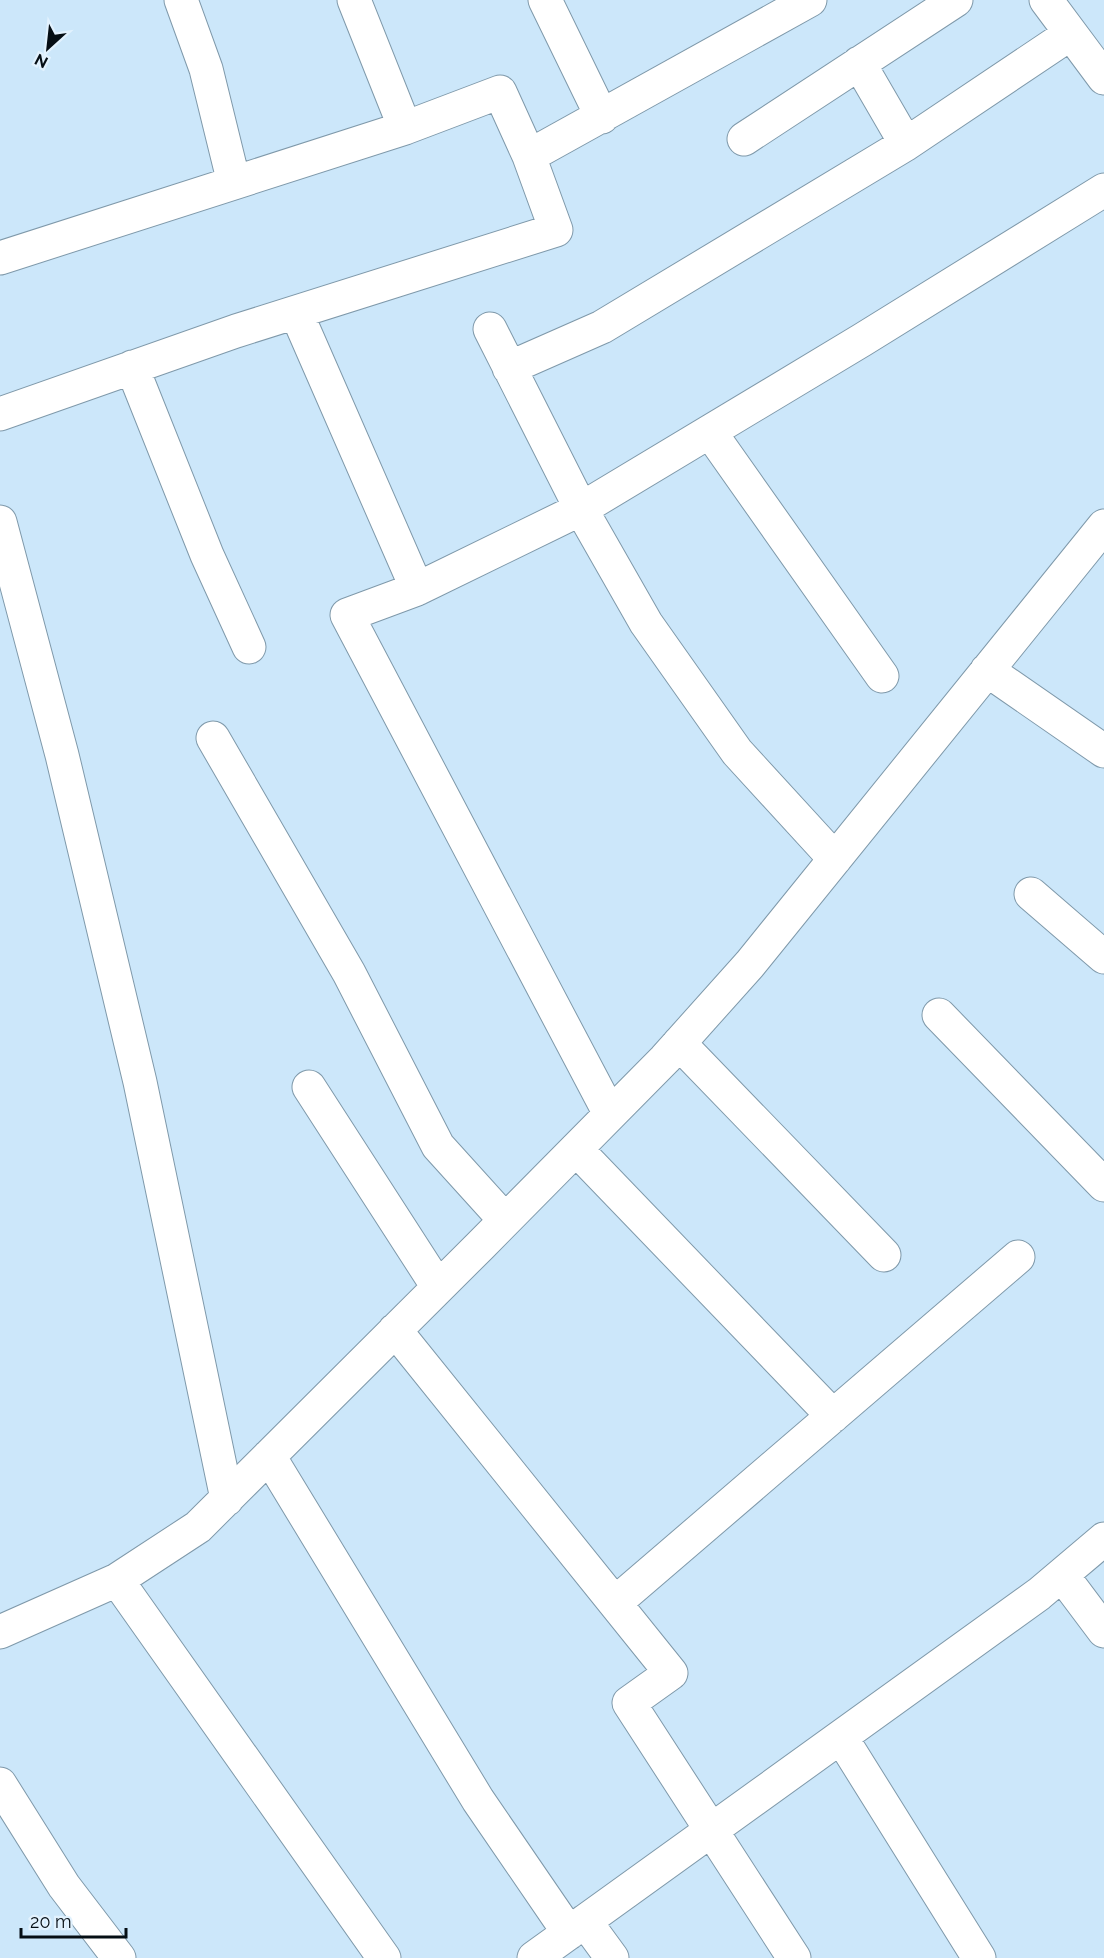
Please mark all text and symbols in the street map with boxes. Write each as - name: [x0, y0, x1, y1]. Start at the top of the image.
- north arrow: [18, 18, 78, 78]
- text: N: [32, 50, 51, 72]
- scale bar: [21, 1901, 126, 1939]
- text: 20 m: [30, 1911, 72, 1932]

